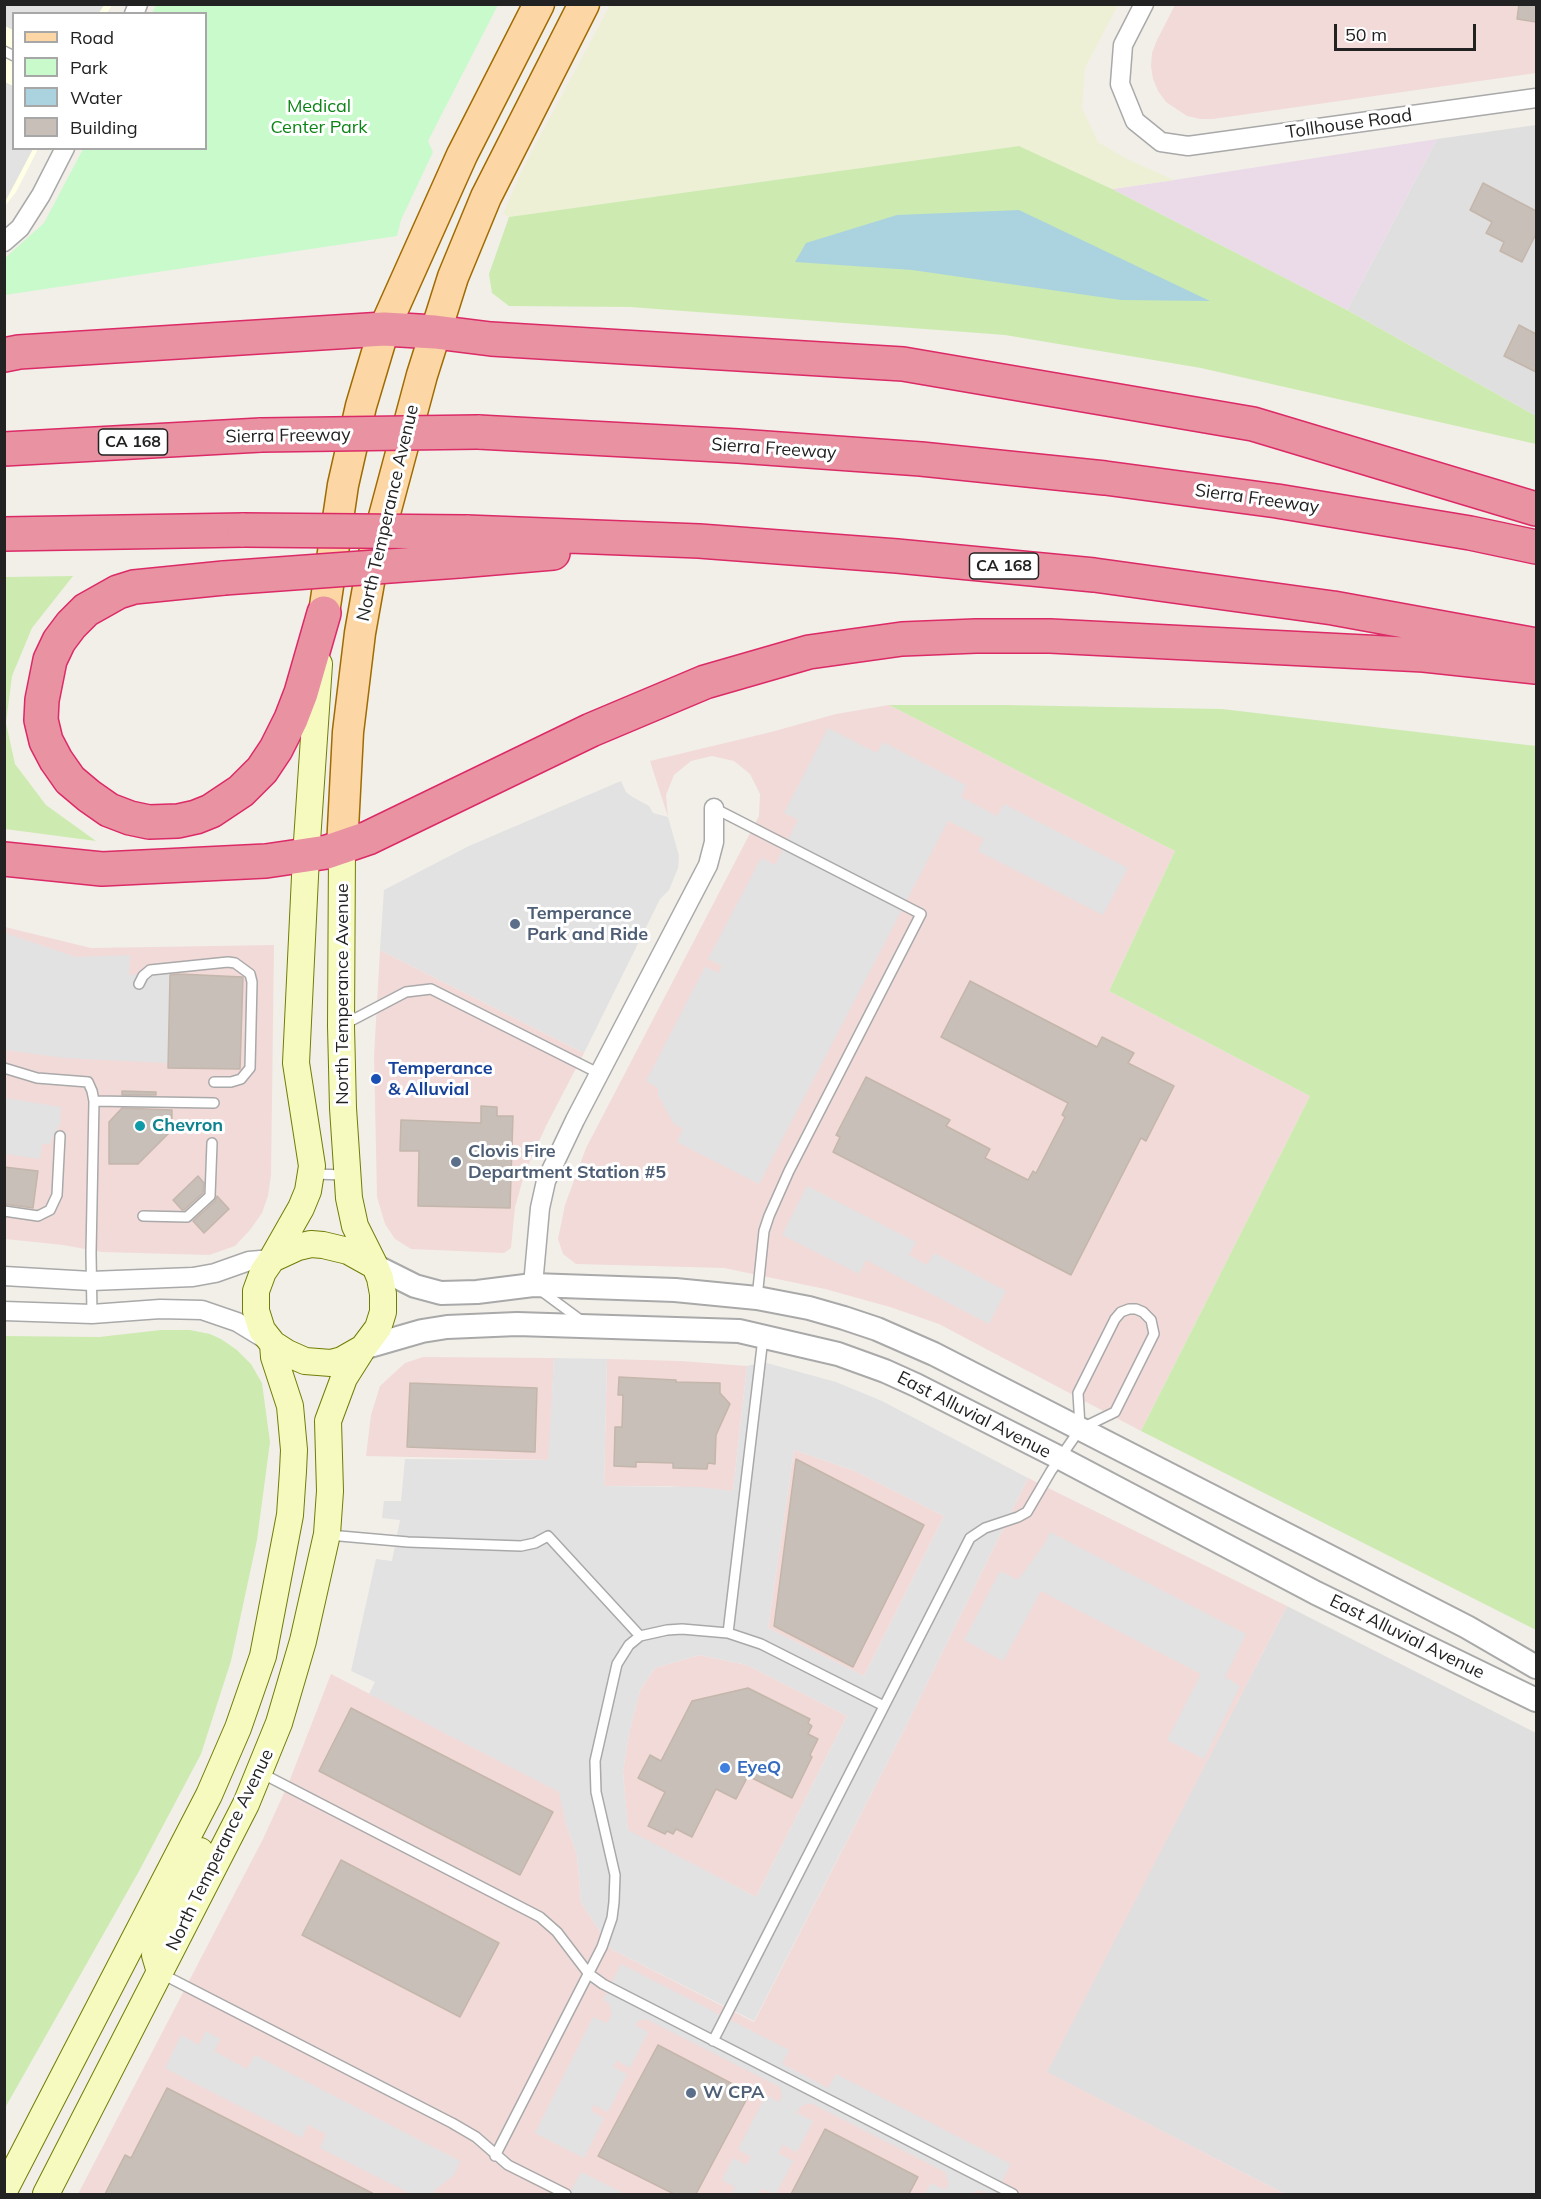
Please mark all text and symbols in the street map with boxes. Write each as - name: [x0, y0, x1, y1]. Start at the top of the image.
- legend: [12, 12, 207, 150]
- scale bar: [1337, 12, 1480, 50]
- text: 50 m: [1345, 23, 1387, 46]
- text: Road: [70, 26, 114, 49]
- text: Park: [70, 56, 108, 79]
- text: Water: [70, 86, 122, 109]
- park label: Medical Center Park: [270, 96, 368, 138]
- street label: Tollhouse Road: [1285, 104, 1413, 144]
- text: Building: [70, 116, 138, 139]
- street label: North Temperance Avenue: [353, 403, 423, 623]
- street label: Sierra Freeway: [225, 424, 351, 448]
- road number: CA 168: [98, 429, 168, 455]
- street label: Sierra Freeway: [711, 434, 837, 464]
- street label: Sierra Freeway: [1193, 480, 1321, 518]
- road number: CA 168: [970, 553, 1038, 579]
- street label: North Temperance Avenue: [332, 883, 354, 1105]
- place label: Temperance Park and Ride: [527, 903, 648, 946]
- marker: Temperance Park and Ride: [508, 917, 522, 931]
- place label: Temperance & Alluvial: [388, 1058, 493, 1100]
- marker: Temperance & Alluvial: [369, 1072, 383, 1086]
- place label: Chevron: [152, 1115, 223, 1137]
- marker: Chevron: [133, 1119, 147, 1133]
- place label: Clovis Fire Department Station #5: [468, 1141, 666, 1184]
- marker: Clovis Fire Department Station #5: [449, 1155, 463, 1169]
- street label: East Alluvial Avenue: [894, 1367, 1054, 1463]
- street label: East Alluvial Avenue: [1326, 1590, 1488, 1684]
- street label: North Temperance Avenue: [162, 1746, 278, 1954]
- place label: EyeQ: [737, 1757, 781, 1779]
- marker: EyeQ: [718, 1761, 732, 1775]
- place label: W CPA: [703, 2082, 765, 2104]
- marker: W CPA: [684, 2086, 698, 2100]

